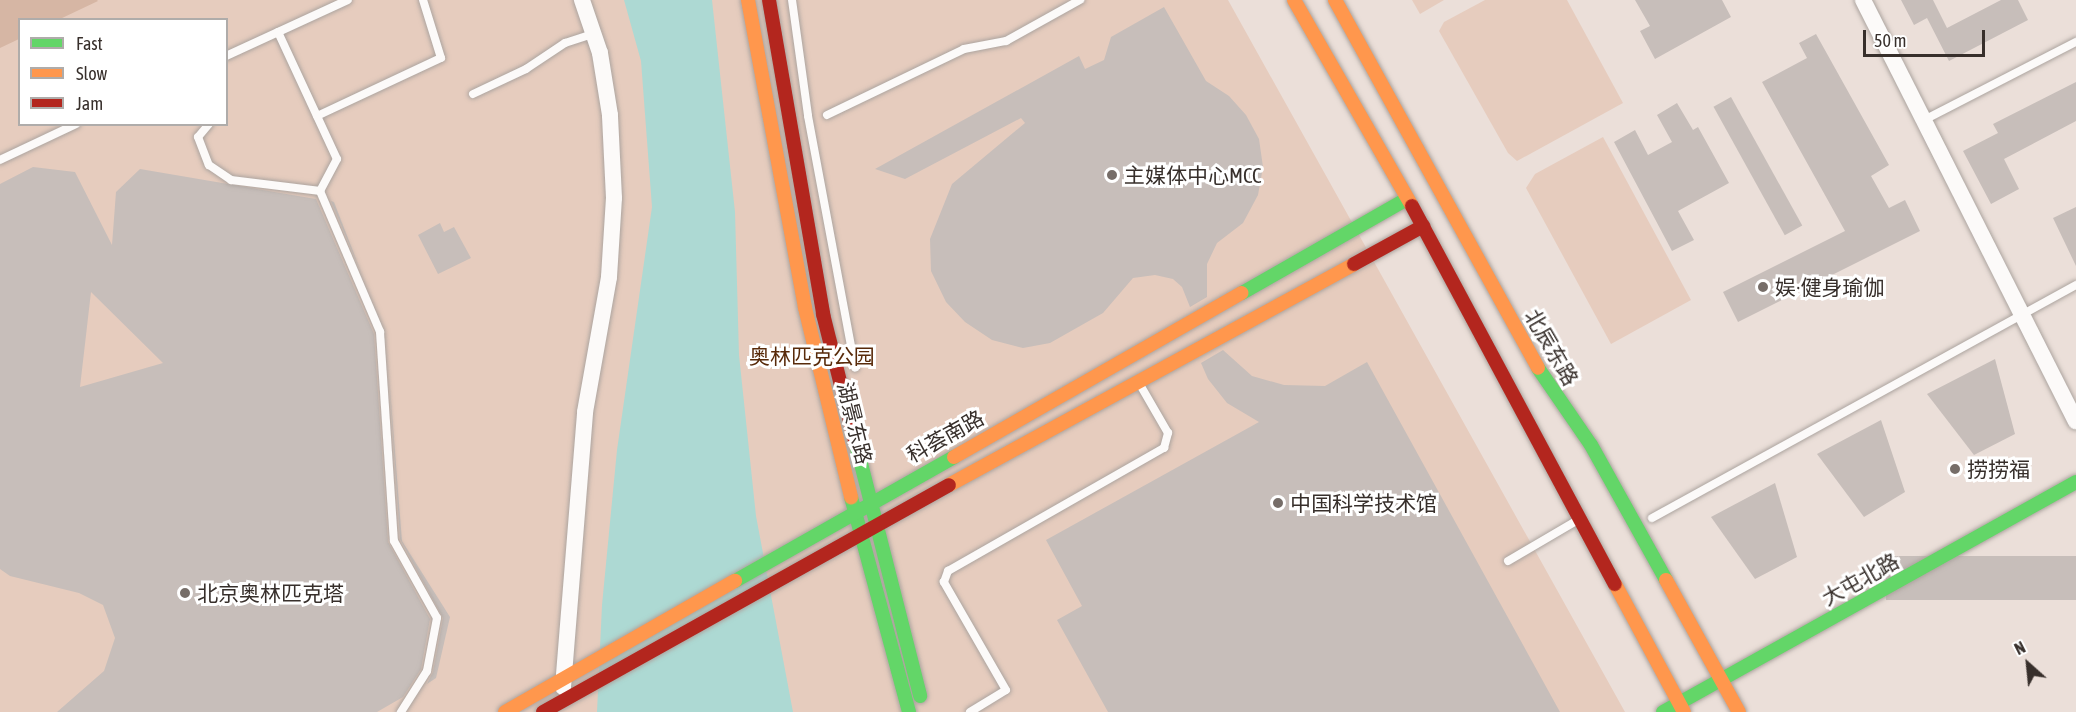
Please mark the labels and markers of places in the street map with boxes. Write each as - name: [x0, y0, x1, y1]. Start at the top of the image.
- place label: 主媒体中心MCC: [1124, 162, 1262, 188]
- marker: 主媒体中心MCC: [1105, 168, 1119, 182]
- place label: 娱·健身瑜伽: [1775, 274, 1884, 300]
- marker: 娱·健身瑜伽: [1756, 280, 1770, 294]
- place label: 捞捞福: [1967, 456, 2030, 482]
- marker: 捞捞福: [1948, 462, 1962, 476]
- place label: 中国科学技术馆: [1290, 490, 1437, 516]
- marker: 中国科学技术馆: [1271, 496, 1285, 510]
- place label: 北京奥林匹克塔: [197, 580, 344, 606]
- marker: 北京奥林匹克塔: [178, 586, 192, 600]

